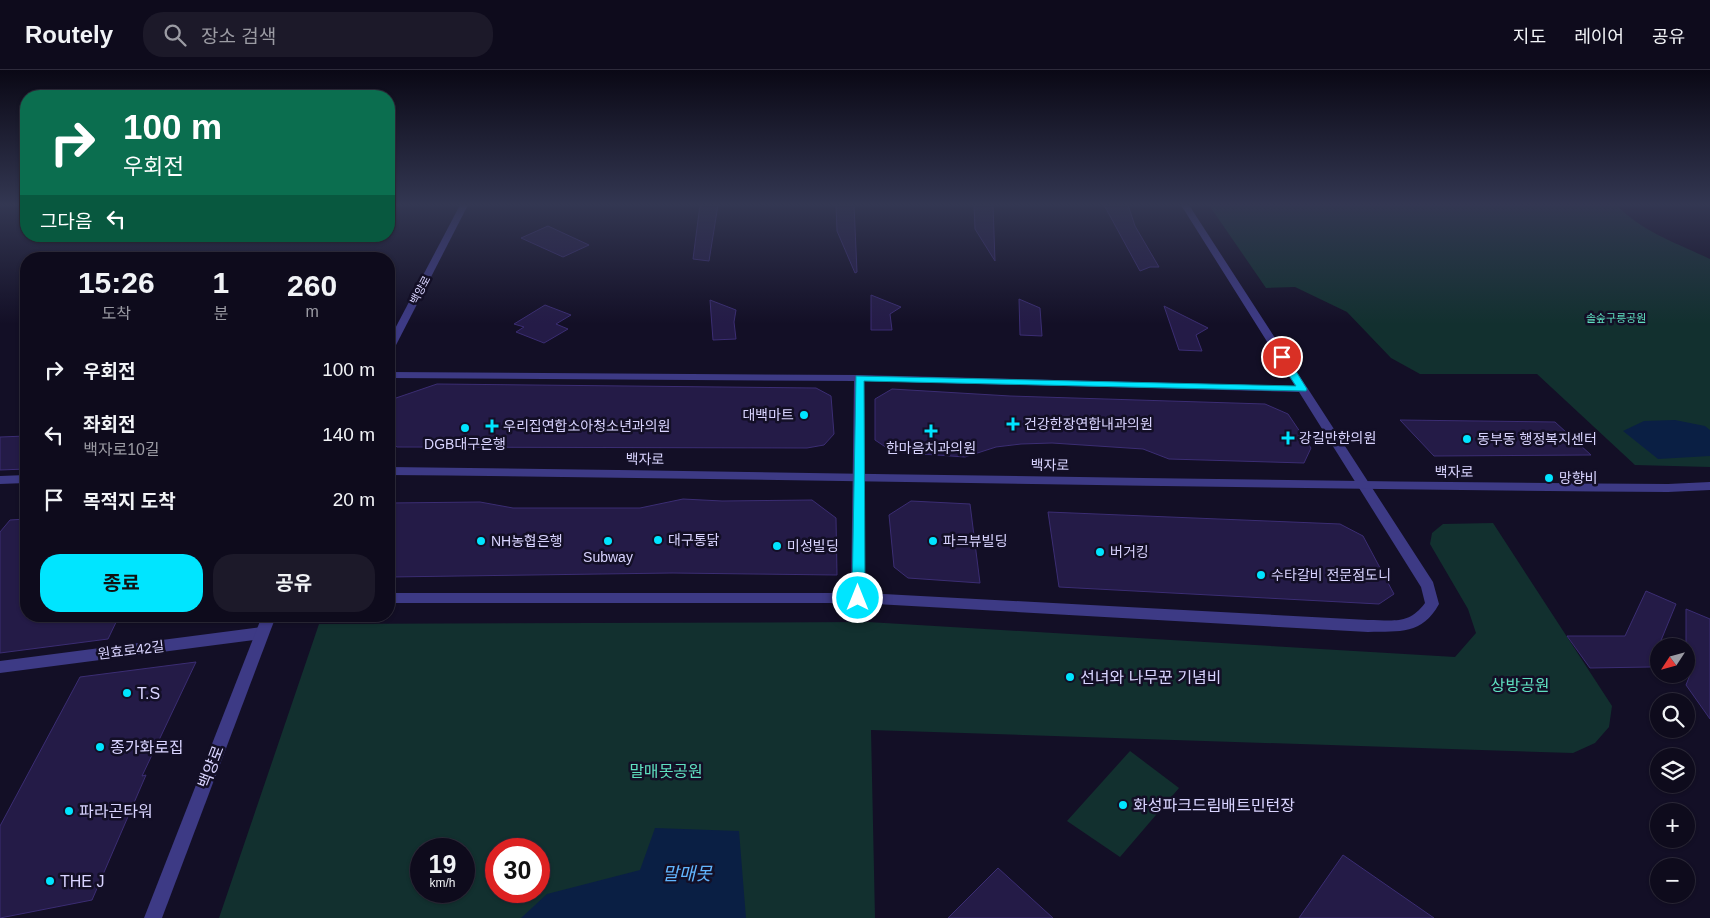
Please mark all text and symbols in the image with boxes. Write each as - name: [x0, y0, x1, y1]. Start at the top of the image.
- search box: [143, 12, 493, 57]
- text: Routely: [25, 21, 113, 48]
- icon: search: [161, 21, 189, 49]
- text: 장소 검색: [201, 26, 276, 47]
- text: 지도: [1513, 27, 1546, 47]
- text: 레이어: [1574, 27, 1624, 47]
- text: 공유: [1652, 27, 1685, 47]
- text: 100 m: [123, 107, 222, 146]
- icon: right: [40, 110, 105, 175]
- text: 우회전: [123, 154, 184, 179]
- icon: left: [102, 205, 130, 233]
- text: 그다음: [40, 211, 92, 232]
- text: 15:26: [78, 266, 155, 299]
- text: 1: [212, 266, 229, 299]
- text: 260: [287, 269, 337, 302]
- street label: 백양로: [408, 274, 432, 306]
- text: m: [305, 303, 319, 320]
- text: 도착: [102, 305, 131, 322]
- text: 분: [213, 305, 228, 322]
- park label: 솔숲구릉공원: [1586, 312, 1646, 324]
- pin: [1261, 336, 1303, 378]
- icon: arrive: [1268, 343, 1296, 371]
- icon: right: [40, 356, 68, 384]
- text: 100 m: [322, 359, 375, 380]
- text: 우회전: [83, 361, 135, 382]
- place label: 대백마트: [742, 407, 794, 423]
- marker: 대백마트: [798, 409, 810, 421]
- text: 좌회전: [83, 414, 135, 435]
- place label: 건강한장연합내과의원: [1024, 416, 1153, 432]
- marker: 건강한장연합내과의원: [1006, 417, 1020, 431]
- place label: 우리집연합소아청소년과의원: [503, 418, 670, 434]
- marker: 우리집연합소아청소년과의원: [485, 419, 499, 433]
- icon: left: [40, 421, 68, 449]
- marker: DGB대구은행: [459, 422, 471, 434]
- text: 140 m: [322, 424, 375, 445]
- marker: 한마음치과의원: [924, 424, 938, 438]
- place label: 강길만한의원: [1299, 430, 1376, 446]
- marker: 강길만한의원: [1281, 431, 1295, 445]
- place label: 동부동 행정복지센터: [1477, 431, 1597, 447]
- marker: 동부동 행정복지센터: [1461, 433, 1473, 445]
- place label: DGB대구은행: [424, 436, 506, 452]
- place label: 한마음치과의원: [886, 440, 976, 456]
- text: 백자로10길: [83, 441, 160, 458]
- street label: 백자로: [626, 451, 665, 467]
- street label: 백자로: [1031, 457, 1070, 473]
- street label: 백자로: [1435, 464, 1473, 480]
- place label: 망향비: [1559, 470, 1598, 486]
- marker: 망향비: [1543, 472, 1555, 484]
- icon: arrive: [40, 486, 68, 514]
- text: 20 m: [333, 489, 375, 510]
- text: 목적지 도착: [83, 491, 176, 512]
- place label: 대구통닭: [668, 532, 720, 548]
- place label: NH농협은행: [491, 533, 563, 549]
- place label: 파크뷰빌딩: [943, 533, 1007, 549]
- marker: 대구통닭: [652, 534, 664, 546]
- marker: NH농협은행: [475, 535, 487, 547]
- marker: Subway: [602, 535, 614, 547]
- marker: 파크뷰빌딩: [927, 535, 939, 547]
- place label: 미성빌딩: [787, 538, 839, 554]
- marker: 미성빌딩: [771, 540, 783, 552]
- place label: 버거킹: [1110, 544, 1149, 560]
- marker: 버거킹: [1094, 546, 1106, 558]
- place label: Subway: [583, 549, 633, 565]
- button: 종료: [40, 554, 203, 612]
- button: 공유: [213, 554, 375, 612]
- place label: 수타갈비 전문점도니: [1271, 567, 1391, 583]
- marker: 수타갈비 전문점도니: [1255, 569, 1267, 581]
- position arrow: [831, 571, 883, 623]
- street label: 원효로42길: [97, 638, 165, 662]
- north arrow: [1650, 638, 1695, 682]
- map controls: [1650, 638, 1695, 903]
- place label: 선녀와 나무꾼 기념비: [1080, 669, 1221, 686]
- marker: 선녀와 나무꾼 기념비: [1064, 671, 1076, 683]
- park label: 상방공원: [1491, 677, 1549, 694]
- place label: T.S: [137, 685, 160, 702]
- marker: T.S: [121, 687, 133, 699]
- button: search: [1650, 693, 1695, 738]
- place label: 종가화로집: [110, 739, 184, 756]
- marker: 종가화로집: [94, 741, 106, 753]
- street label: 백양로: [195, 743, 227, 791]
- button: layers: [1650, 748, 1695, 793]
- park label: 말매못공원: [629, 763, 703, 780]
- place label: 화성파크드림배트민턴장: [1133, 797, 1295, 814]
- marker: 화성파크드림배트민턴장: [1117, 799, 1129, 811]
- place label: 파라곤타워: [79, 803, 153, 820]
- button: +: [1650, 803, 1695, 848]
- marker: 파라곤타워: [63, 805, 75, 817]
- speed limit sign: 30: [485, 838, 550, 903]
- text: 19: [429, 850, 456, 878]
- button: −: [1650, 858, 1695, 903]
- water label: 말매못: [662, 864, 713, 884]
- place label: THE J: [60, 873, 104, 890]
- marker: THE J: [44, 875, 56, 887]
- text: km/h: [429, 876, 456, 890]

